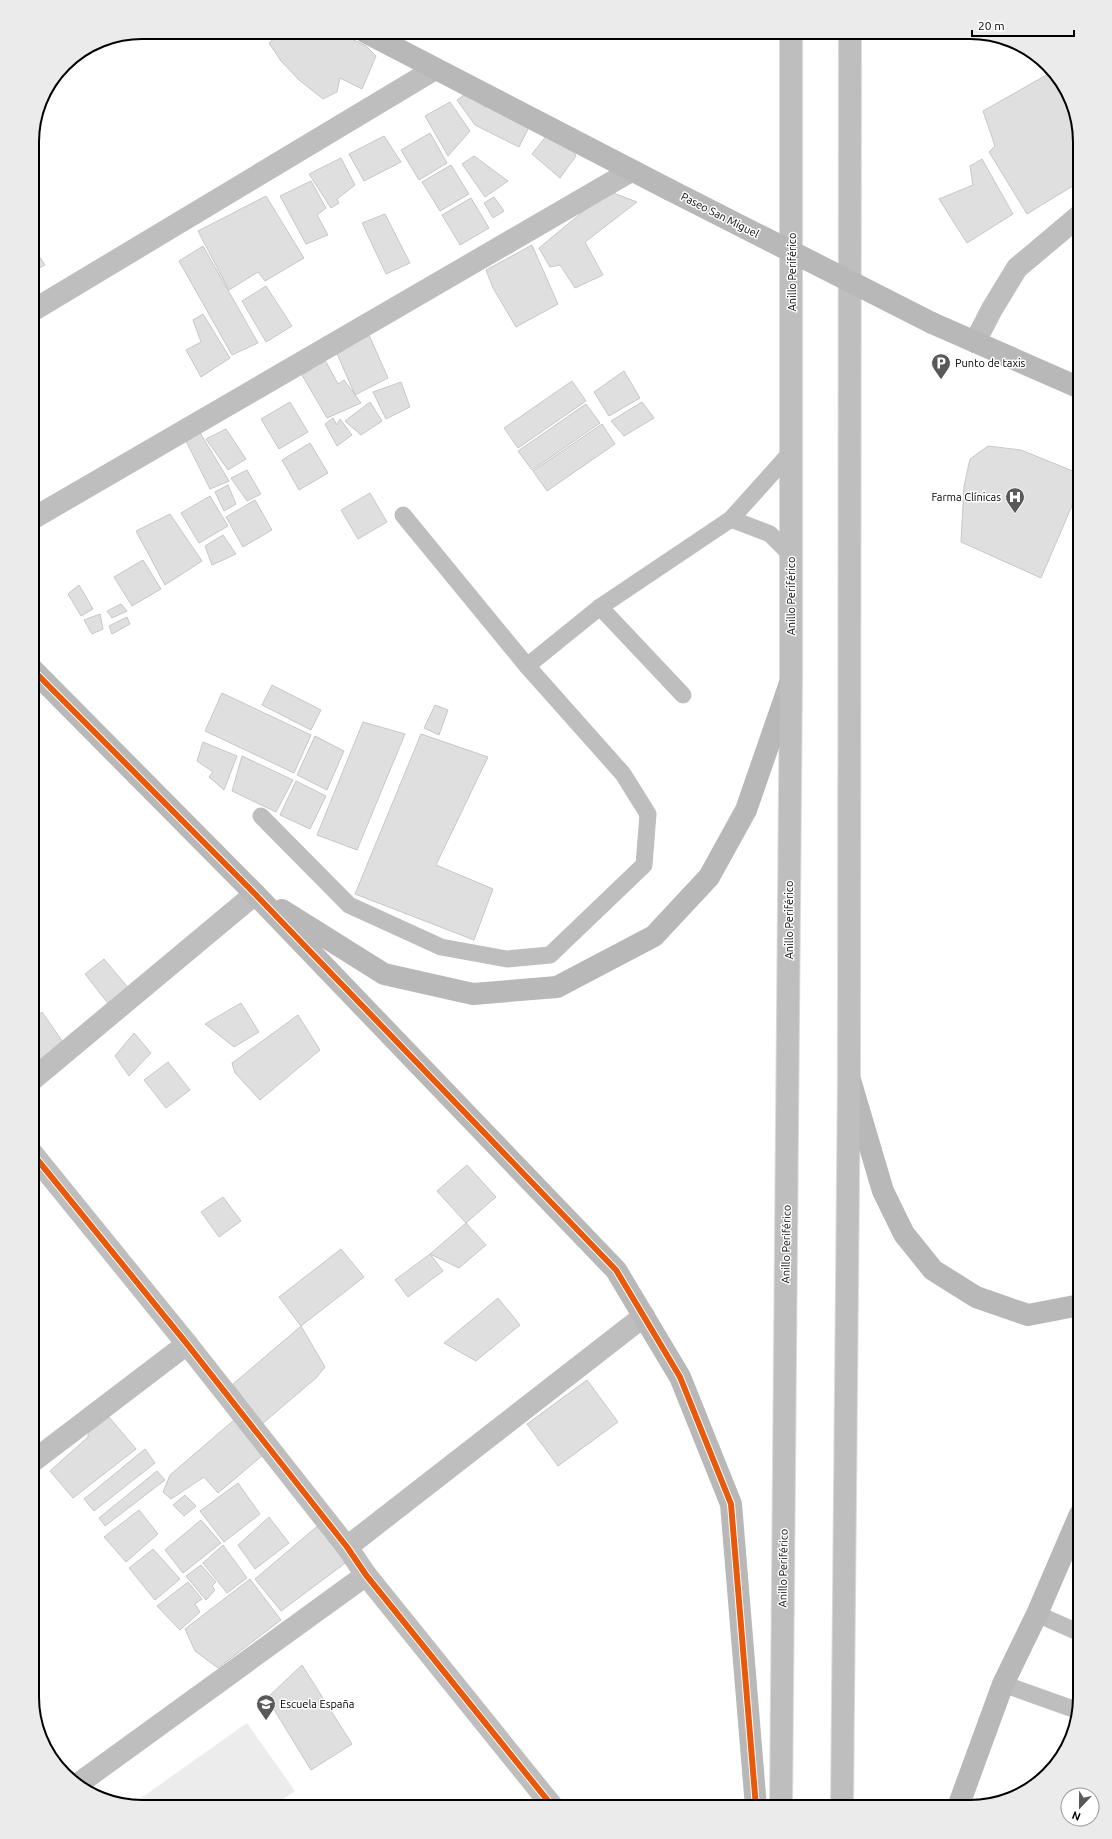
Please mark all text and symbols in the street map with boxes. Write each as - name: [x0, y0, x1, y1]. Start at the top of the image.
- scale bar: [972, 12, 1074, 38]
- text: 20 m: [978, 19, 1005, 32]
- street label: Paseo San Miguel: [679, 190, 761, 240]
- street label: Anillo Periférico: [786, 233, 798, 311]
- parking icon: Punto de taxis: [930, 352, 952, 380]
- place label: Punto de taxis: [955, 357, 1026, 369]
- hospital icon: Farma Clínicas: [1004, 486, 1026, 514]
- place label: Farma Clínicas: [931, 491, 1001, 503]
- street label: Anillo Periférico: [785, 557, 797, 635]
- street label: Anillo Periférico: [783, 881, 795, 959]
- street label: Anillo Periférico: [779, 1205, 793, 1283]
- street label: Anillo Periférico: [776, 1529, 790, 1607]
- school or university icon: Escuela España: [255, 1693, 277, 1721]
- place label: Escuela España: [280, 1698, 354, 1710]
- north arrow: [1060, 1787, 1100, 1827]
- text: N: [1070, 1809, 1082, 1823]

